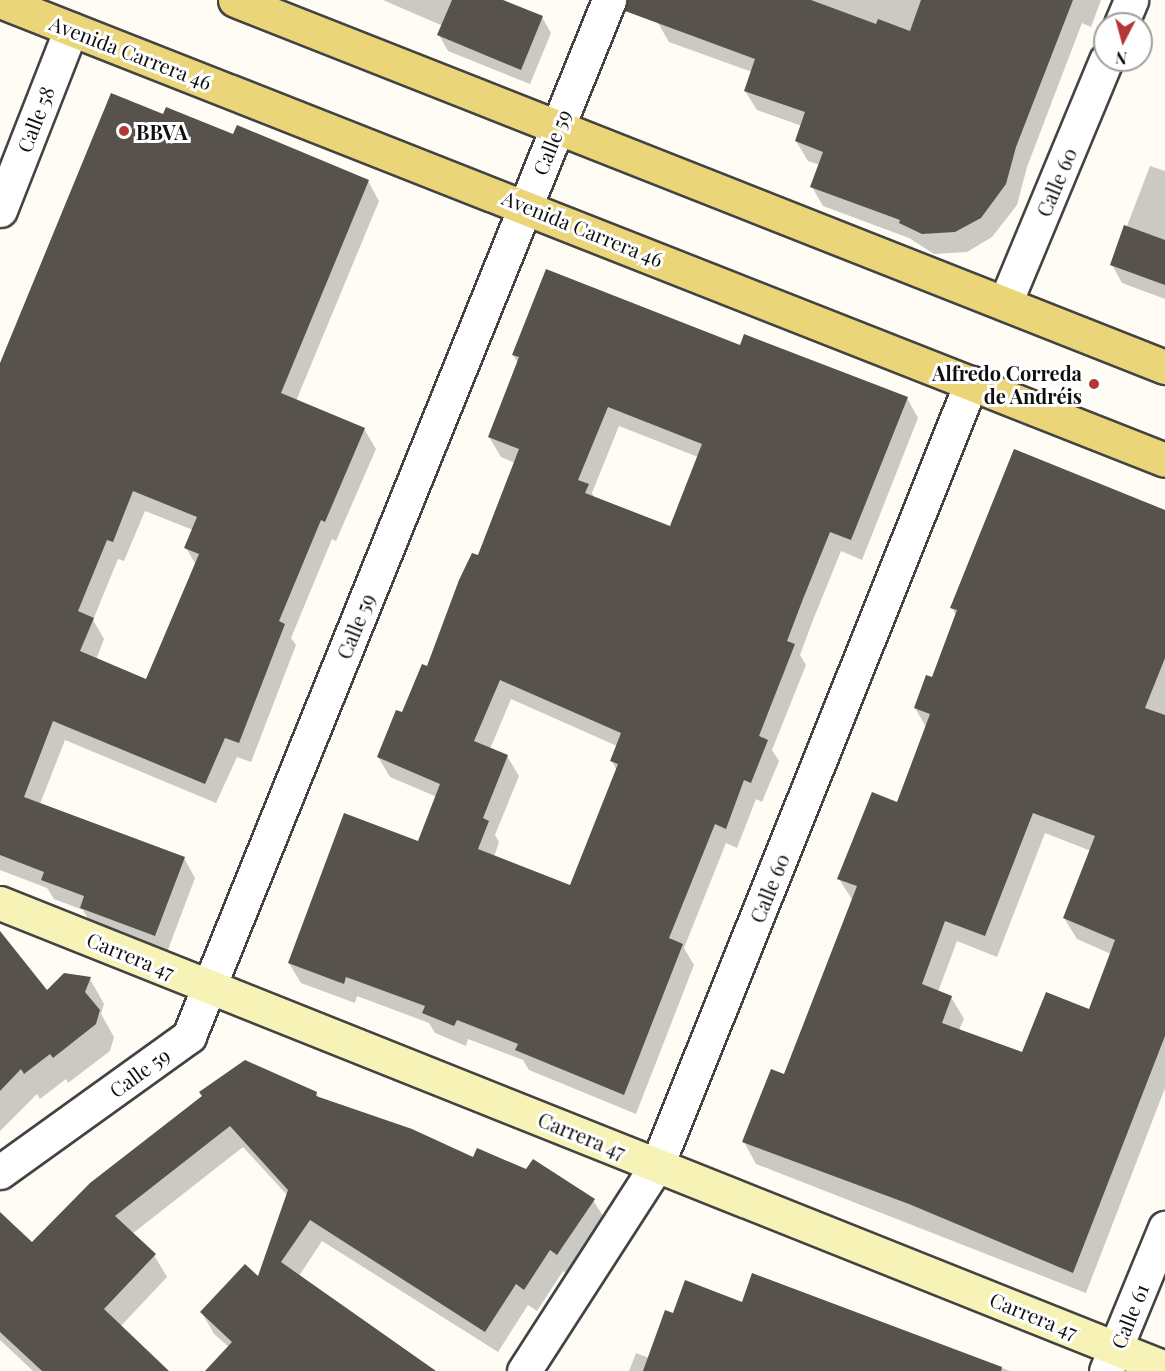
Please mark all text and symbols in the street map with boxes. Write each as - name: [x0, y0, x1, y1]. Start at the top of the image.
- street label: Avenida Carrera 46: [46, 10, 216, 94]
- north arrow: [1093, 12, 1153, 72]
- text: N: [1114, 47, 1128, 69]
- street label: Calle 58: [11, 83, 59, 155]
- street label: Calle 59: [527, 106, 575, 178]
- place label: BBVA: [136, 119, 188, 143]
- marker: BBVA: [117, 124, 131, 138]
- street label: Calle 60: [1031, 144, 1081, 220]
- street label: Avenida Carrera 46: [499, 185, 667, 271]
- place label: Alfredo Correda de Andréis: [932, 360, 1082, 407]
- marker: Alfredo Correda de Andréis: [1087, 377, 1101, 391]
- street label: Calle 59: [331, 590, 379, 662]
- street label: Calle 60: [744, 850, 794, 926]
- street label: Carrera 47: [83, 926, 179, 984]
- street label: Calle 59: [104, 1042, 174, 1102]
- street label: Carrera 47: [534, 1106, 630, 1164]
- street label: Calle 61: [1105, 1280, 1153, 1352]
- street label: Carrera 47: [986, 1286, 1082, 1344]

